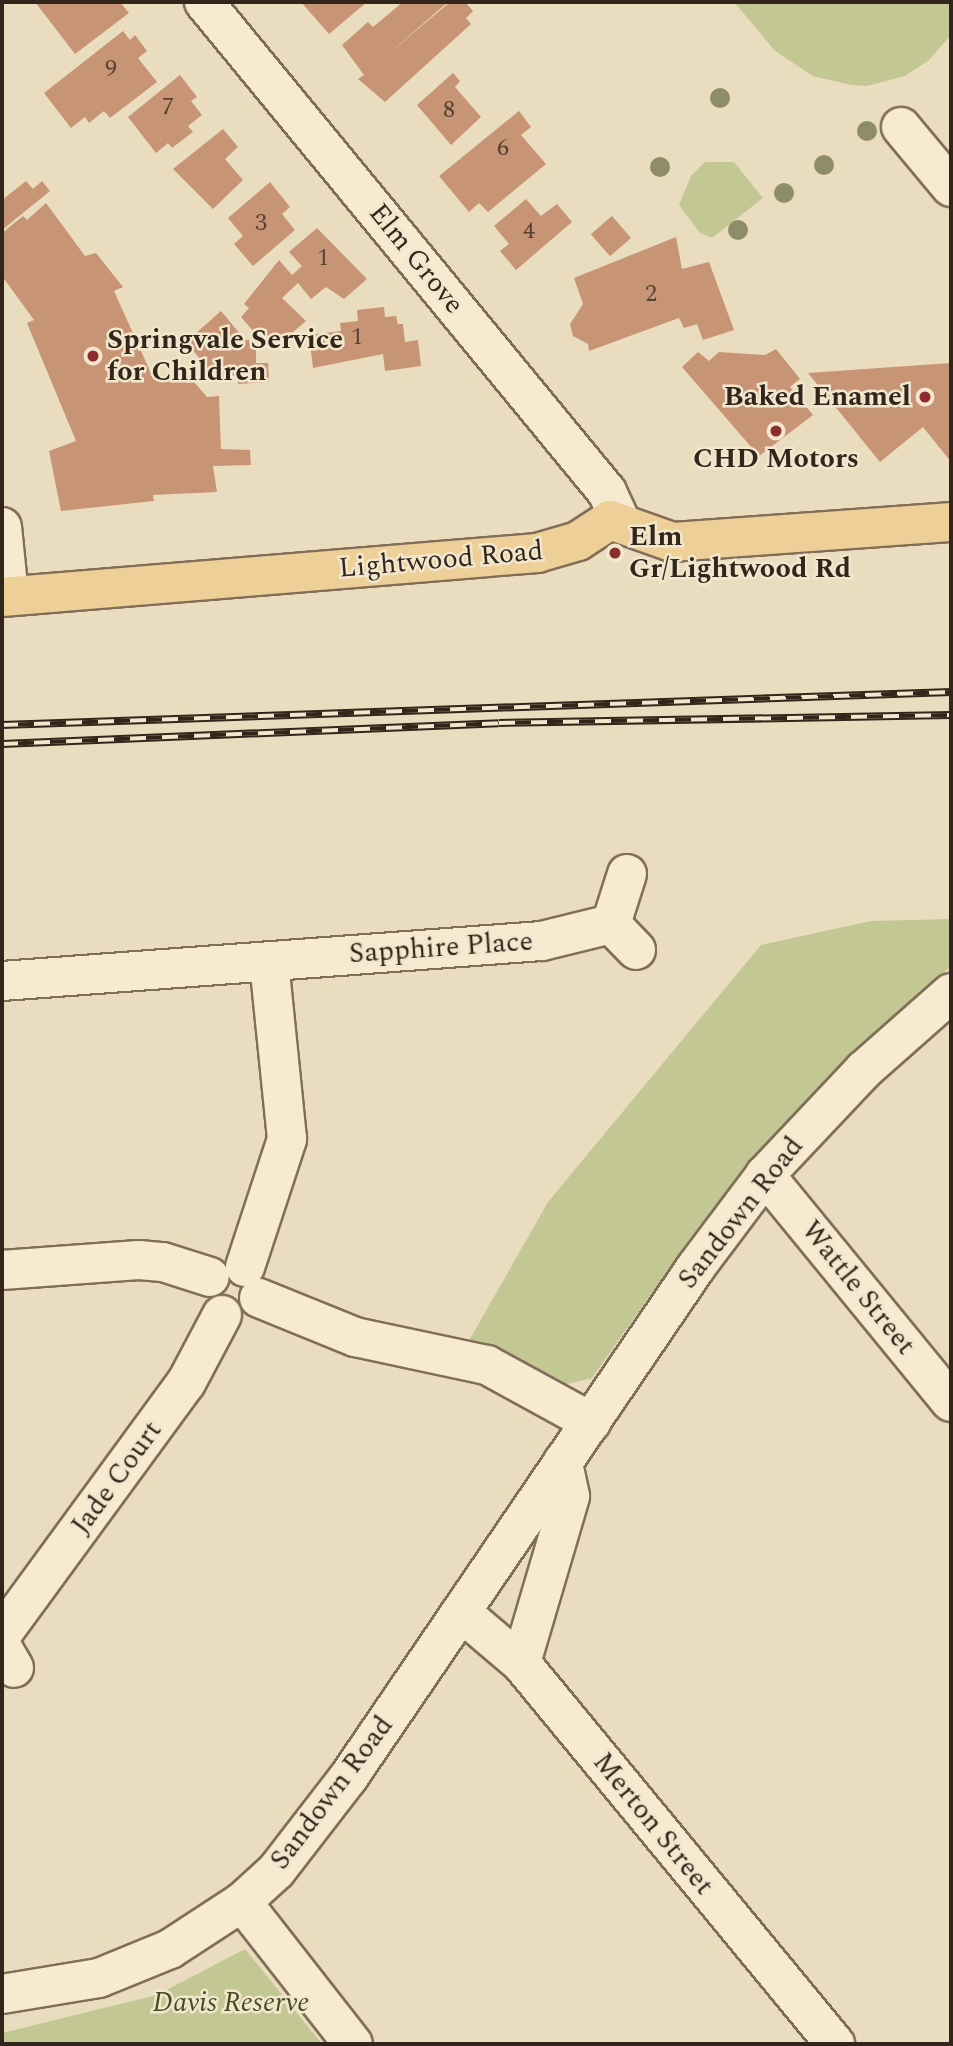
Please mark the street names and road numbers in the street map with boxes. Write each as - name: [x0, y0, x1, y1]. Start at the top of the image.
- street label: Elm Grove: [361, 197, 471, 321]
- street label: Lightwood Road: [337, 534, 545, 586]
- street label: Sapphire Place: [348, 925, 534, 971]
- street label: Sandown Road: [671, 1130, 811, 1296]
- street label: Wattle Street: [794, 1214, 922, 1362]
- street label: Jade Court: [65, 1415, 169, 1541]
- street label: Sandown Road: [263, 1710, 401, 1876]
- street label: Merton Street: [585, 1746, 721, 1902]

